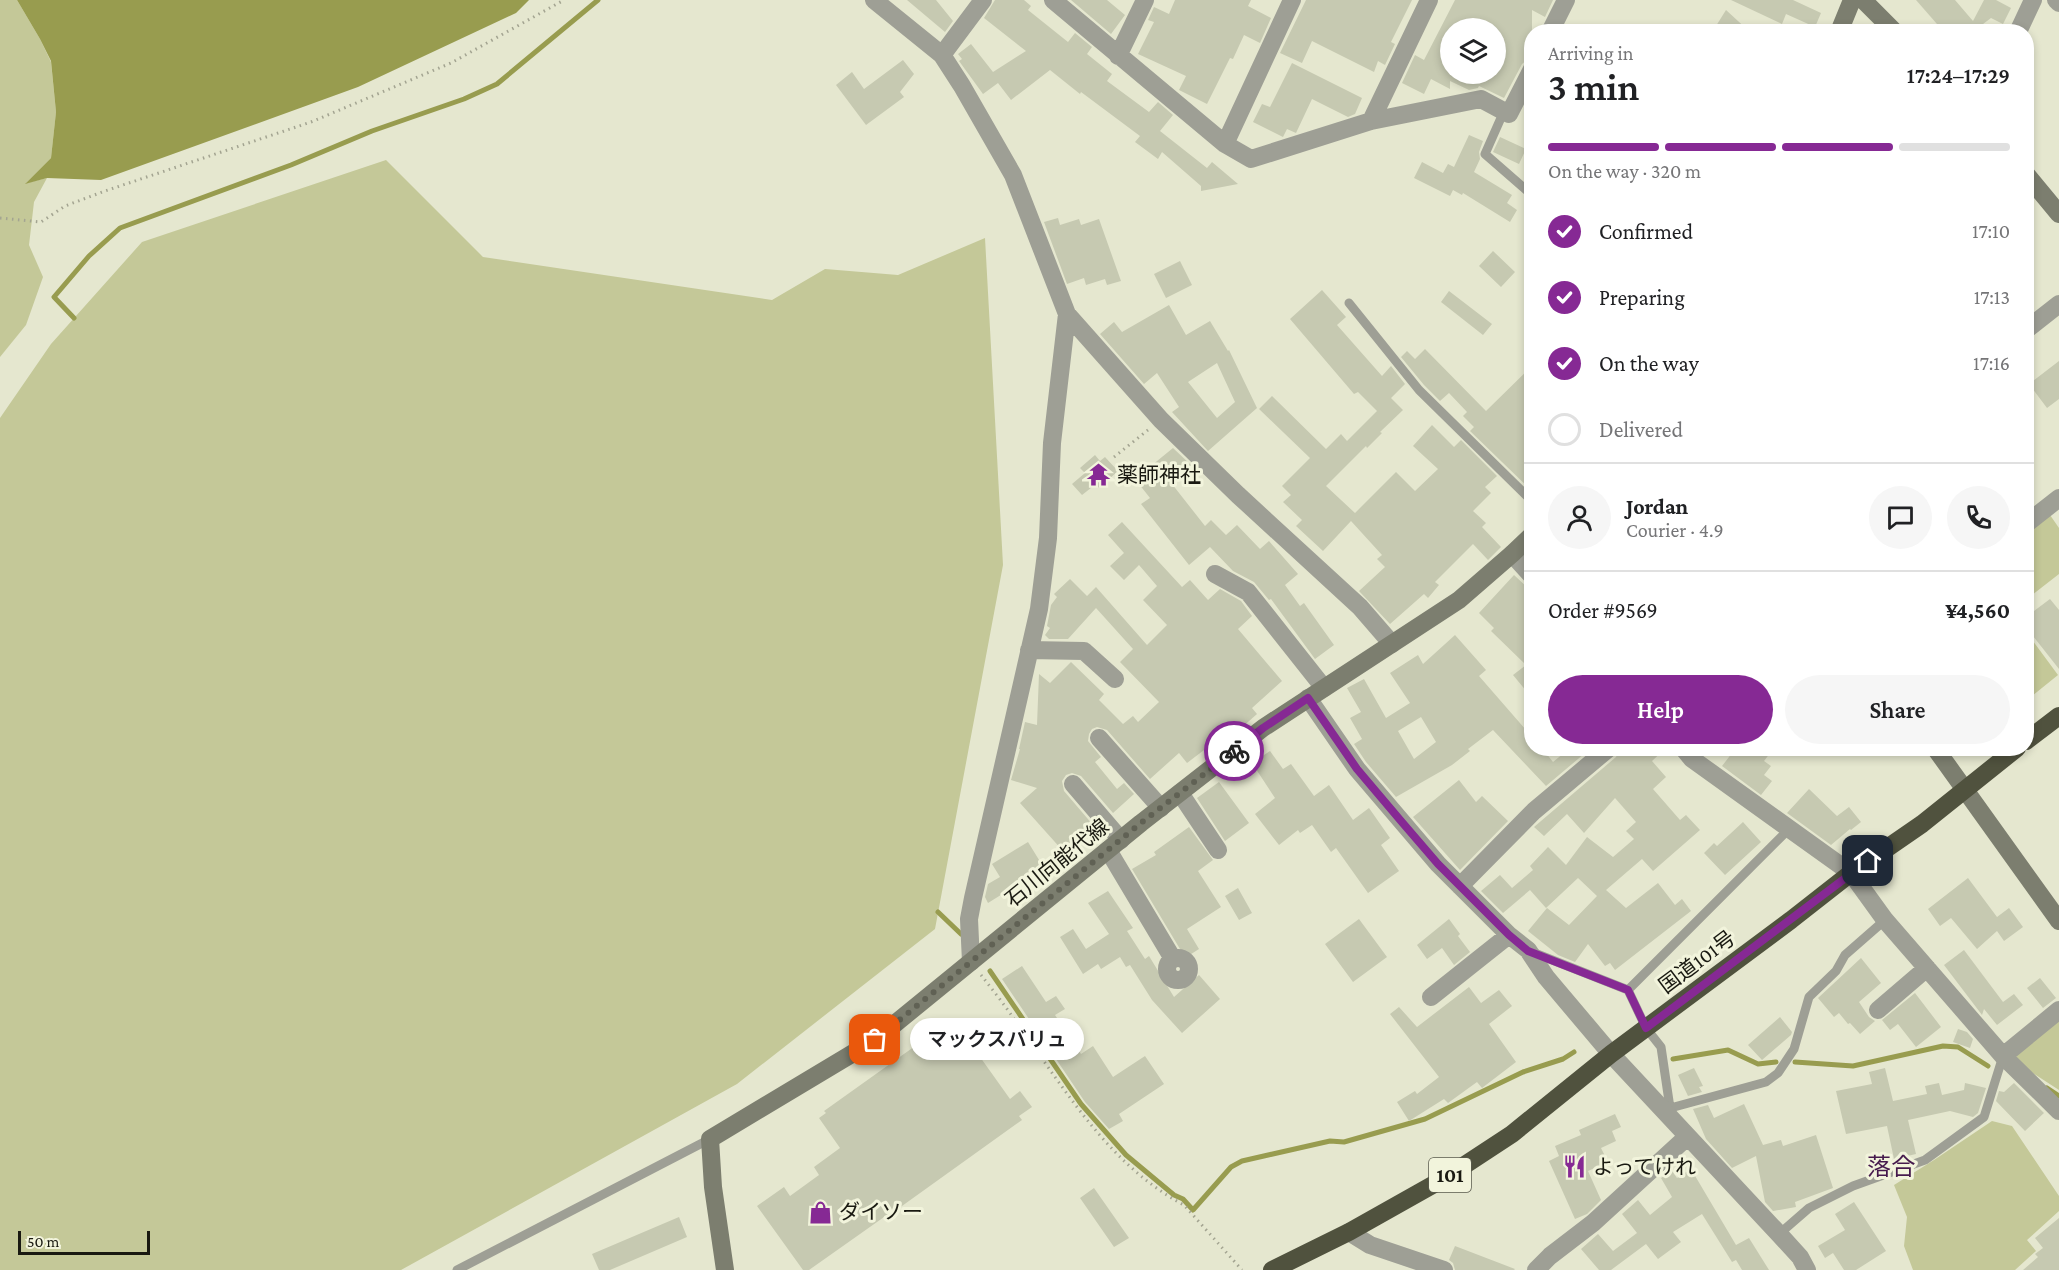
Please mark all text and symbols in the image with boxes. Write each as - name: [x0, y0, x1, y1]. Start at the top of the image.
- map controls: [1440, 18, 1506, 84]
- button: layers: [1440, 18, 1506, 84]
- text: Arriving in: [1548, 42, 1633, 64]
- text: 17:24–17:29: [1907, 63, 2010, 88]
- text: 3 min: [1548, 65, 1639, 108]
- text: On the way · 320 m: [1548, 160, 1701, 182]
- icon: check: [1548, 215, 1581, 248]
- text: Confirmed: [1599, 219, 1693, 244]
- text: 17:10: [1972, 220, 2010, 242]
- icon: check: [1548, 281, 1581, 314]
- text: Preparing: [1599, 285, 1685, 310]
- text: 17:13: [1974, 286, 2010, 308]
- icon: check: [1548, 347, 1581, 380]
- text: On the way: [1599, 351, 1699, 376]
- text: 17:16: [1973, 352, 2010, 374]
- text: Delivered: [1599, 417, 1683, 442]
- temple icon: 薬師神社: [1086, 462, 1112, 488]
- place label: 薬師神社: [1117, 463, 1201, 487]
- button: person: [1548, 486, 1611, 549]
- button: chat: [1869, 486, 1932, 549]
- button: phone: [1947, 486, 2010, 549]
- text: Jordan: [1626, 494, 1688, 519]
- text: Courier · 4.9: [1626, 519, 1724, 541]
- text: Order #9569: [1548, 598, 1658, 623]
- text: ¥4,560: [1945, 598, 2010, 623]
- button: Help: [1548, 675, 1773, 744]
- button: Share: [1785, 675, 2010, 744]
- courier: [1204, 721, 1264, 781]
- icon: bike: [1218, 735, 1251, 768]
- street label: 石川向能代線: [1000, 814, 1114, 912]
- pin: [1842, 835, 1893, 886]
- icon: home: [1851, 844, 1884, 877]
- street label: 国道101号: [1654, 926, 1740, 998]
- pin: [849, 1014, 900, 1065]
- callout: マックスバリュ: [911, 1019, 1085, 1061]
- icon: bag: [858, 1023, 891, 1056]
- text: マックスバリュ: [927, 1028, 1067, 1050]
- district label: 落合: [1867, 1153, 1915, 1180]
- restaurant icon: よってけれ: [1562, 1154, 1588, 1180]
- place label: よってけれ: [1593, 1155, 1696, 1179]
- road number: 101: [1429, 1158, 1471, 1192]
- shop icon: ダイソー: [808, 1199, 834, 1225]
- place label: ダイソー: [839, 1200, 923, 1224]
- scale bar: [18, 1228, 150, 1256]
- text: 50 m: [27, 1233, 59, 1250]

